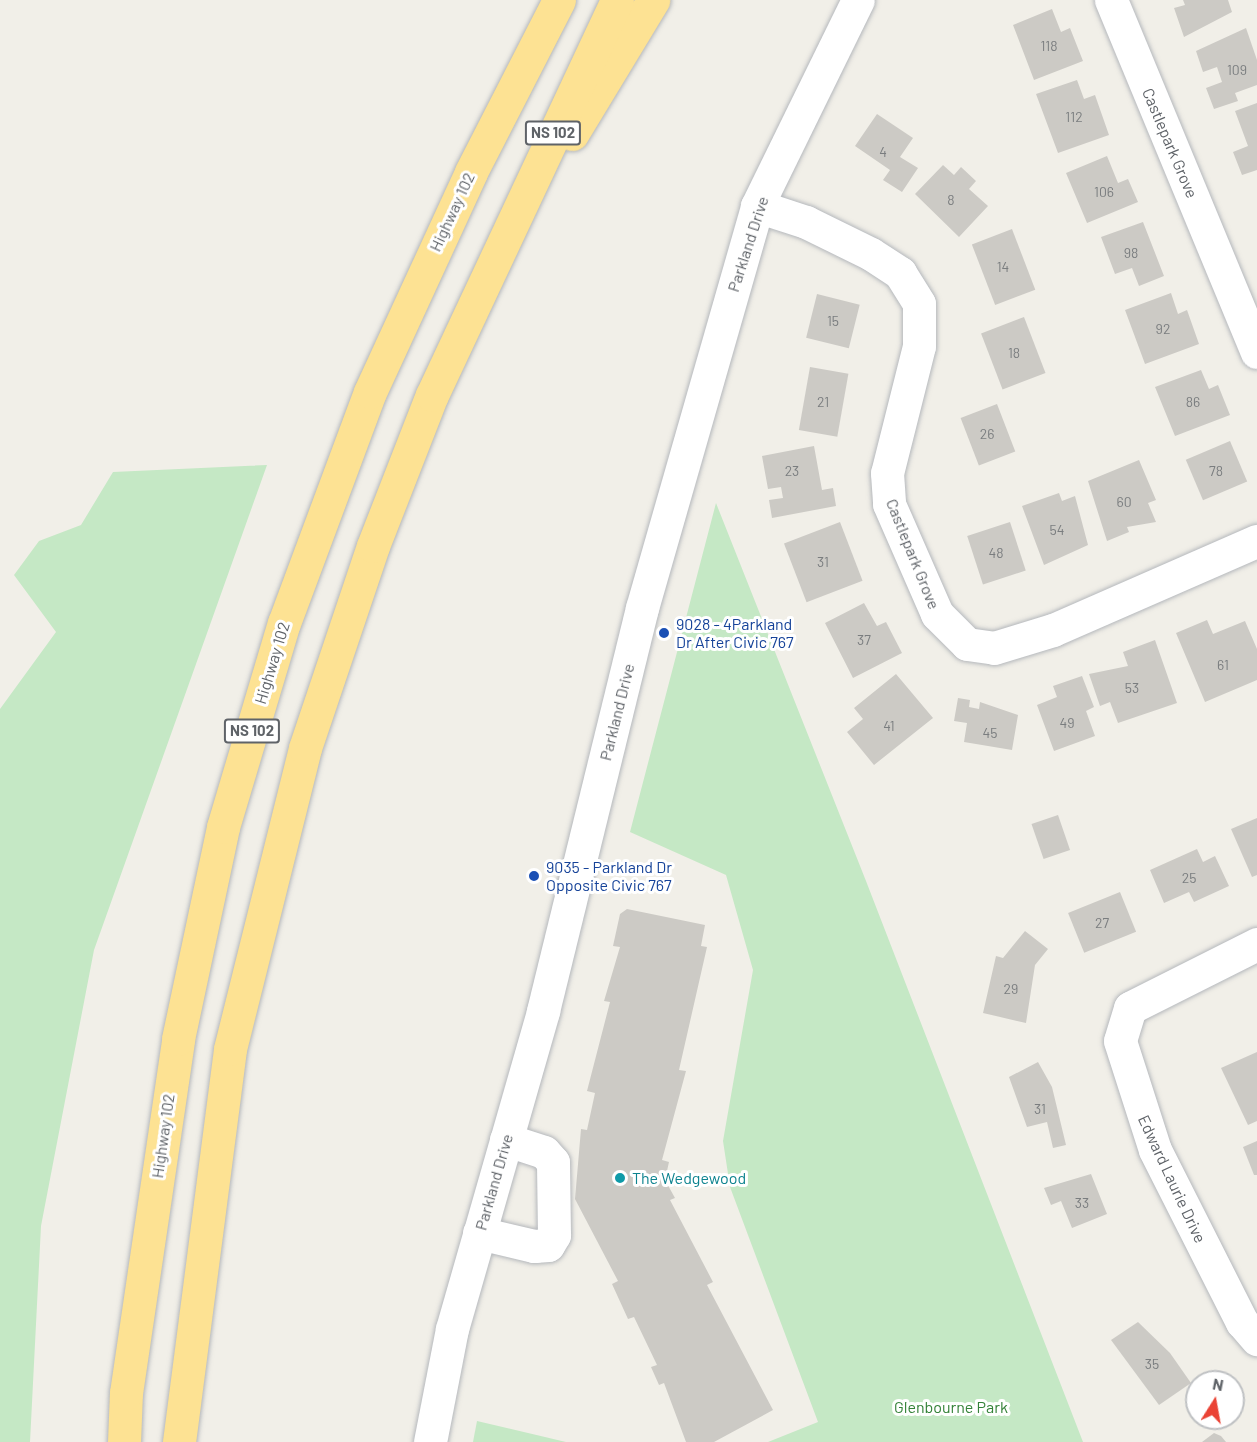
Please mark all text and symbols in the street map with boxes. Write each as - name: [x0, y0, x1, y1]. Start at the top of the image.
- house number: 118: [1040, 38, 1058, 54]
- house number: 109: [1227, 62, 1247, 78]
- street label: Castlepark Grove: [1138, 85, 1202, 201]
- house number: 112: [1065, 109, 1083, 125]
- road number: NS 102: [524, 121, 582, 145]
- house number: 4: [879, 144, 887, 160]
- street label: Highway 102: [425, 170, 479, 254]
- house number: 106: [1094, 184, 1114, 200]
- house number: 8: [947, 192, 955, 208]
- street label: Parkland Drive: [724, 194, 772, 294]
- house number: 98: [1124, 245, 1138, 261]
- house number: 14: [997, 259, 1009, 275]
- house number: 15: [827, 313, 839, 329]
- house number: 92: [1156, 321, 1170, 337]
- house number: 18: [1008, 345, 1020, 361]
- house number: 21: [817, 394, 829, 410]
- house number: 86: [1186, 394, 1200, 410]
- house number: 26: [980, 426, 994, 442]
- house number: 23: [785, 463, 799, 479]
- house number: 78: [1209, 463, 1223, 479]
- house number: 60: [1116, 494, 1132, 510]
- street label: Castlepark Grove: [882, 496, 944, 612]
- house number: 54: [1050, 522, 1064, 538]
- house number: 48: [988, 545, 1004, 561]
- house number: 31: [817, 554, 829, 570]
- place label: 9028 - 4Parkland Dr After Civic 767: [676, 614, 794, 652]
- street label: Highway 102: [250, 620, 294, 706]
- marker: 9028 - 4Parkland Dr After Civic 767: [657, 626, 671, 640]
- house number: 37: [857, 632, 871, 648]
- house number: 61: [1217, 657, 1229, 673]
- street label: Parkland Drive: [596, 661, 638, 763]
- house number: 53: [1125, 680, 1139, 696]
- house number: 49: [1059, 715, 1075, 731]
- house number: 41: [883, 718, 895, 734]
- road number: NS 102: [224, 719, 280, 743]
- house number: 45: [983, 725, 997, 741]
- place label: 9035 - Parkland Dr Opposite Civic 767: [546, 857, 672, 895]
- marker: 9035 - Parkland Dr Opposite Civic 767: [527, 869, 541, 883]
- house number: 25: [1182, 870, 1196, 886]
- house number: 27: [1095, 915, 1109, 931]
- house number: 29: [1004, 981, 1018, 997]
- street label: Highway 102: [148, 1093, 178, 1179]
- house number: 31: [1034, 1101, 1046, 1117]
- street label: Edward Laurie Drive: [1134, 1112, 1210, 1246]
- street label: Parkland Drive: [471, 1132, 517, 1232]
- place label: The Wedgewood: [632, 1168, 746, 1188]
- marker: The Wedgewood: [613, 1171, 627, 1185]
- house number: 33: [1075, 1195, 1089, 1211]
- house number: 35: [1145, 1356, 1159, 1372]
- north arrow: [1185, 1370, 1245, 1430]
- text: N: [1211, 1373, 1225, 1394]
- park label: Glenbourne Park: [894, 1397, 1008, 1417]

